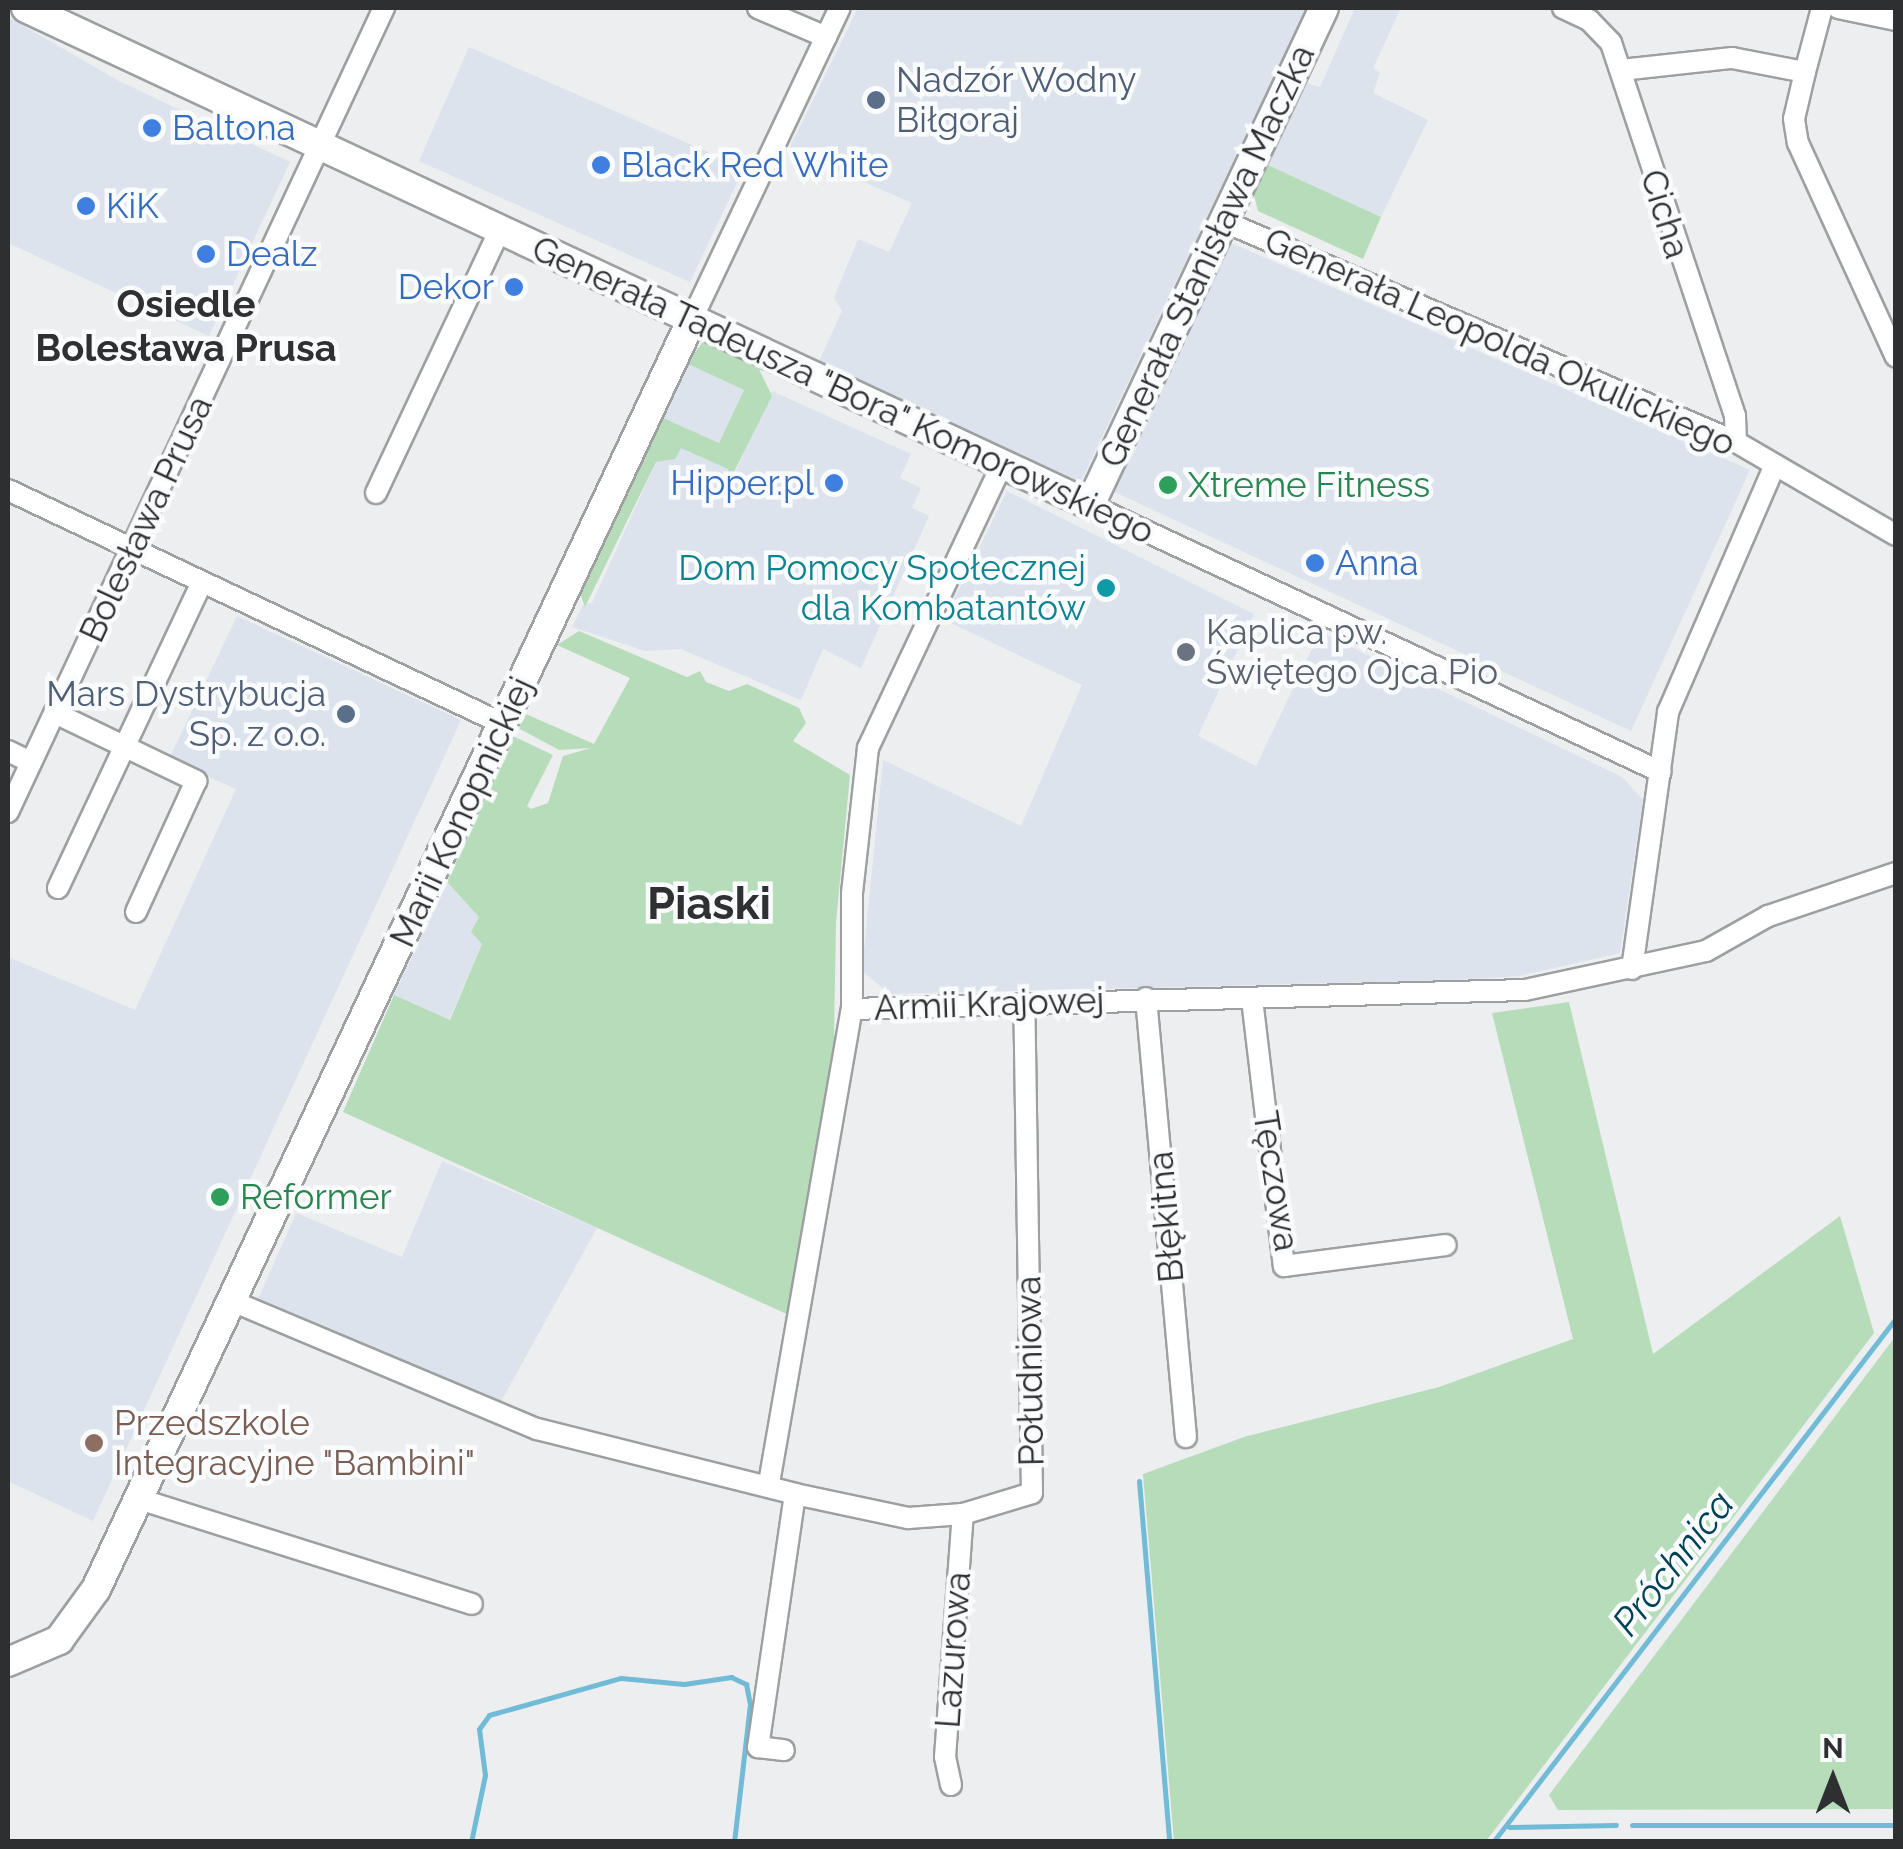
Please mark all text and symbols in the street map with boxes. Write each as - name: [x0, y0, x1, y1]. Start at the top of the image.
- street label: Generała Stanisława Maczka: [1091, 38, 1323, 474]
- place label: Nadzór Wodny Biłgoraj: [896, 59, 1138, 141]
- marker: Nadzór Wodny Biłgoraj: [865, 89, 887, 111]
- place label: Baltona: [172, 107, 296, 149]
- marker: Baltona: [141, 117, 163, 139]
- place label: Black Red White: [621, 144, 890, 186]
- marker: Black Red White: [590, 154, 612, 176]
- street label: Cicha: [1632, 165, 1698, 263]
- place label: KiK: [106, 185, 159, 227]
- marker: KiK: [75, 195, 97, 217]
- street label: Generała Leopolda Okulickiego: [1258, 219, 1742, 465]
- street label: Generała Tadeusza "Bora" Komorowskiego: [524, 227, 1162, 553]
- place label: Dealz: [226, 233, 317, 275]
- marker: Dealz: [195, 243, 217, 265]
- place label: Dekor: [398, 266, 494, 308]
- marker: Dekor: [503, 276, 525, 298]
- district label: Osiedle Bolesława Prusa: [35, 281, 337, 370]
- street label: Bolesława Prusa: [71, 389, 221, 649]
- place label: Hipper.pl: [670, 462, 814, 504]
- place label: Xtreme Fitness: [1188, 464, 1430, 506]
- marker: Hipper.pl: [823, 472, 845, 494]
- marker: Xtreme Fitness: [1157, 474, 1179, 496]
- place label: Anna: [1335, 542, 1419, 584]
- place label: Dom Pomocy Społecznej dla Kombatantów: [677, 547, 1086, 629]
- marker: Anna: [1304, 552, 1326, 574]
- marker: Dom Pomocy Społecznej dla Kombatantów: [1095, 577, 1117, 599]
- place label: Kaplica pw. Świętego Ojca Pio: [1206, 611, 1498, 693]
- marker: Kaplica pw. Świętego Ojca Pio: [1175, 641, 1197, 663]
- street label: Marii Konopnickiej: [381, 670, 543, 954]
- place label: Mars Dystrybucja Sp. z o.o.: [46, 673, 326, 755]
- marker: Mars Dystrybucja Sp. z o.o.: [335, 703, 357, 725]
- district label: Piaski: [647, 877, 771, 931]
- street label: Armii Krajowej: [873, 979, 1105, 1029]
- street label: Tęczowa: [1244, 1108, 1308, 1254]
- street label: Błękitna: [1139, 1150, 1193, 1284]
- place label: Reformer: [240, 1176, 392, 1218]
- marker: Reformer: [209, 1186, 231, 1208]
- street label: Południowa: [1007, 1275, 1053, 1467]
- place label: Przedszkole Integracyjne "Bambini": [114, 1402, 476, 1484]
- marker: Przedszkole Integracyjne "Bambini": [83, 1432, 105, 1454]
- water label: Próchnica: [1603, 1482, 1743, 1644]
- street label: Lazurowa: [927, 1570, 979, 1730]
- north arrow: [1783, 1729, 1883, 1829]
- text: N: [1822, 1732, 1844, 1765]

